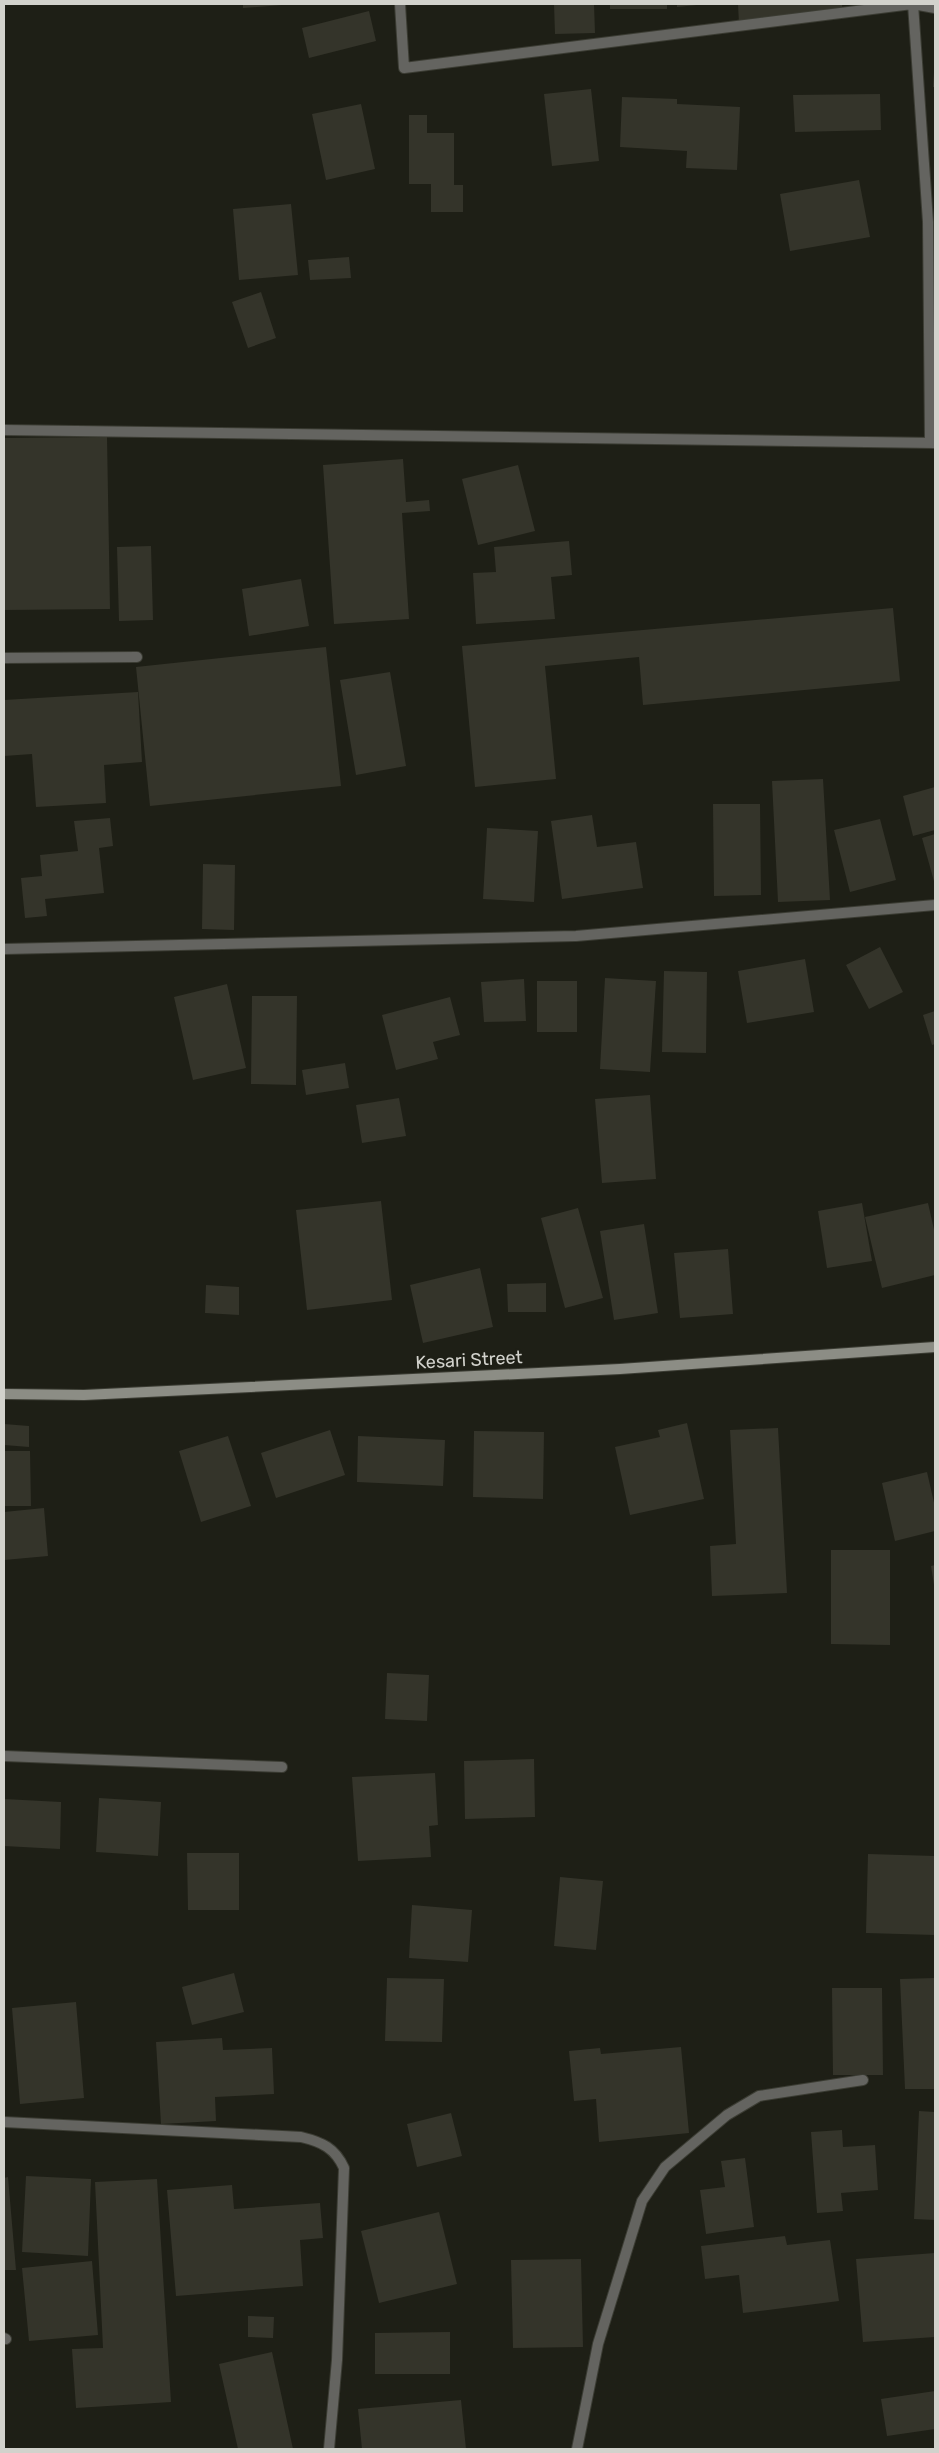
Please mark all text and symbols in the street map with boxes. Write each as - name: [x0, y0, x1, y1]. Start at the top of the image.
- street label: Kesari Street: [415, 1346, 523, 1374]

